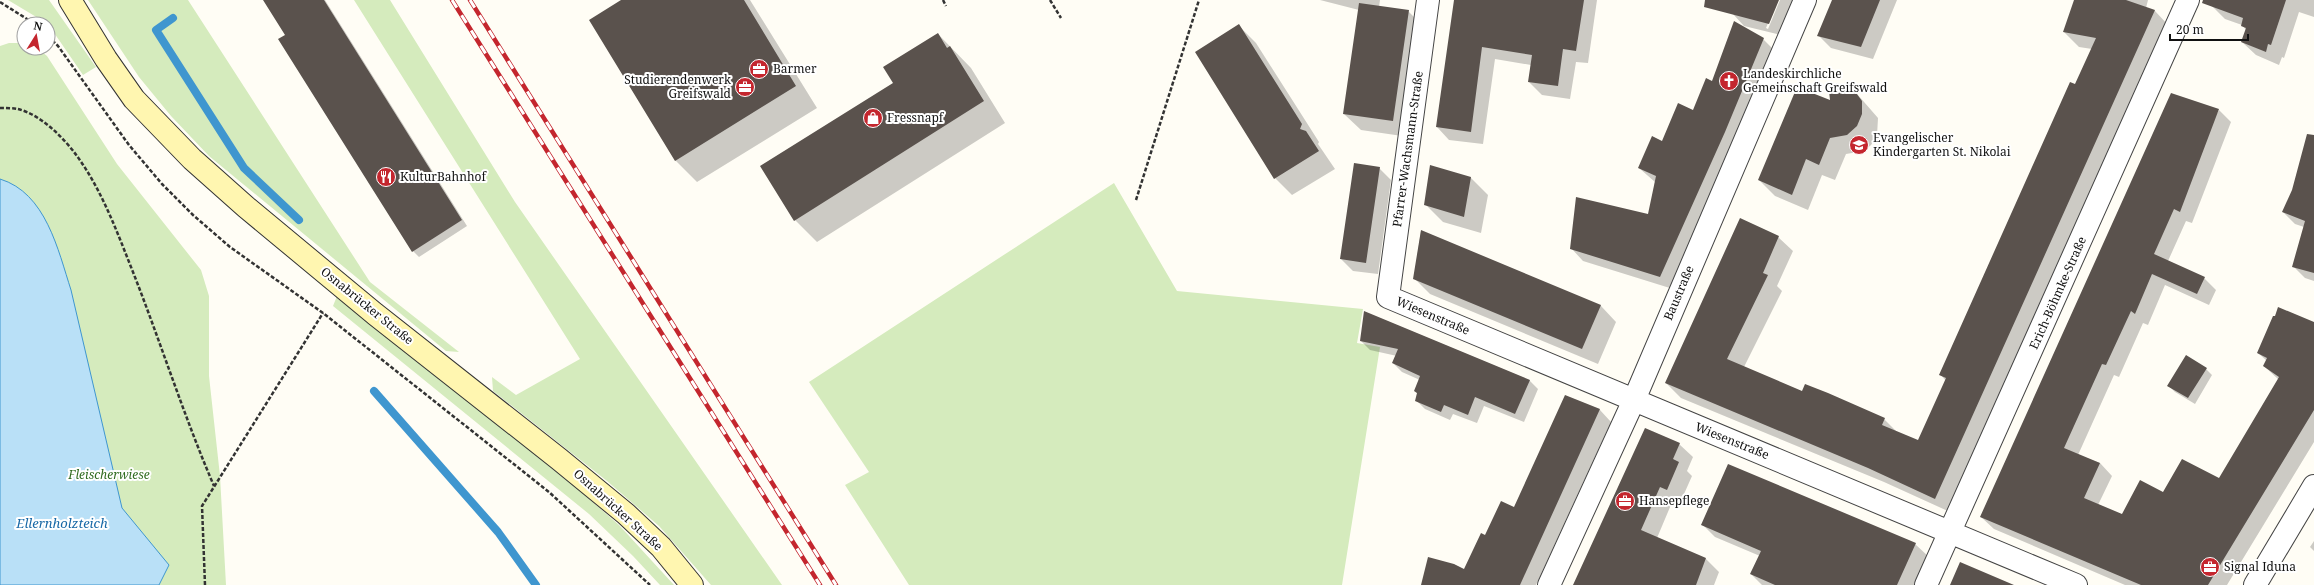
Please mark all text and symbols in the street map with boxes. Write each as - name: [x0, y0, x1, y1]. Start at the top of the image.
- north arrow: [16, 16, 56, 56]
- scale bar: [2170, 16, 2248, 42]
- text: N: [32, 18, 44, 34]
- text: 20 m: [2176, 21, 2204, 38]
- office icon: Barmer: [748, 58, 770, 80]
- place label: Barmer: [773, 60, 817, 77]
- place label: Landeskirchliche Gemeinschaft Greifswald: [1743, 65, 1888, 96]
- street label: Pfarrer-Wachsmann-Straße: [1388, 70, 1427, 228]
- church icon: Landeskirchliche Gemeinschaft Greifswald: [1718, 70, 1740, 92]
- place label: Studierendenwerk Greifswald: [624, 71, 732, 102]
- office icon: Studierendenwerk Greifswald: [734, 76, 756, 98]
- shop icon: Fressnapf: [862, 107, 884, 129]
- place label: Fressnapf: [887, 109, 945, 126]
- place label: Evangelischer Kindergarten St. Nikolai: [1873, 129, 2011, 160]
- school or university icon: Evangelischer Kindergarten St. Nikolai: [1848, 134, 1870, 156]
- restaurant icon: KulturBahnhof: [375, 166, 397, 188]
- place label: KulturBahnhof: [400, 168, 488, 185]
- street label: Erich-Böhmke-Straße: [2025, 234, 2090, 352]
- street label: Osnabrücker Straße: [317, 263, 417, 348]
- street label: Baustraße: [1659, 263, 1698, 323]
- street label: Wiesenstraße: [1394, 292, 1473, 339]
- street label: Wiesenstraße: [1693, 418, 1772, 463]
- street label: Osnabrücker Straße: [570, 465, 667, 554]
- park label: Fleischerwiese: [67, 466, 150, 483]
- office icon: Hansepflege: [1614, 490, 1636, 512]
- place label: Hansepflege: [1639, 492, 1709, 509]
- water label: Ellernholzteich: [15, 514, 108, 532]
- office icon: Signal Iduna: [2199, 556, 2221, 578]
- place label: Signal Iduna: [2224, 558, 2296, 575]

